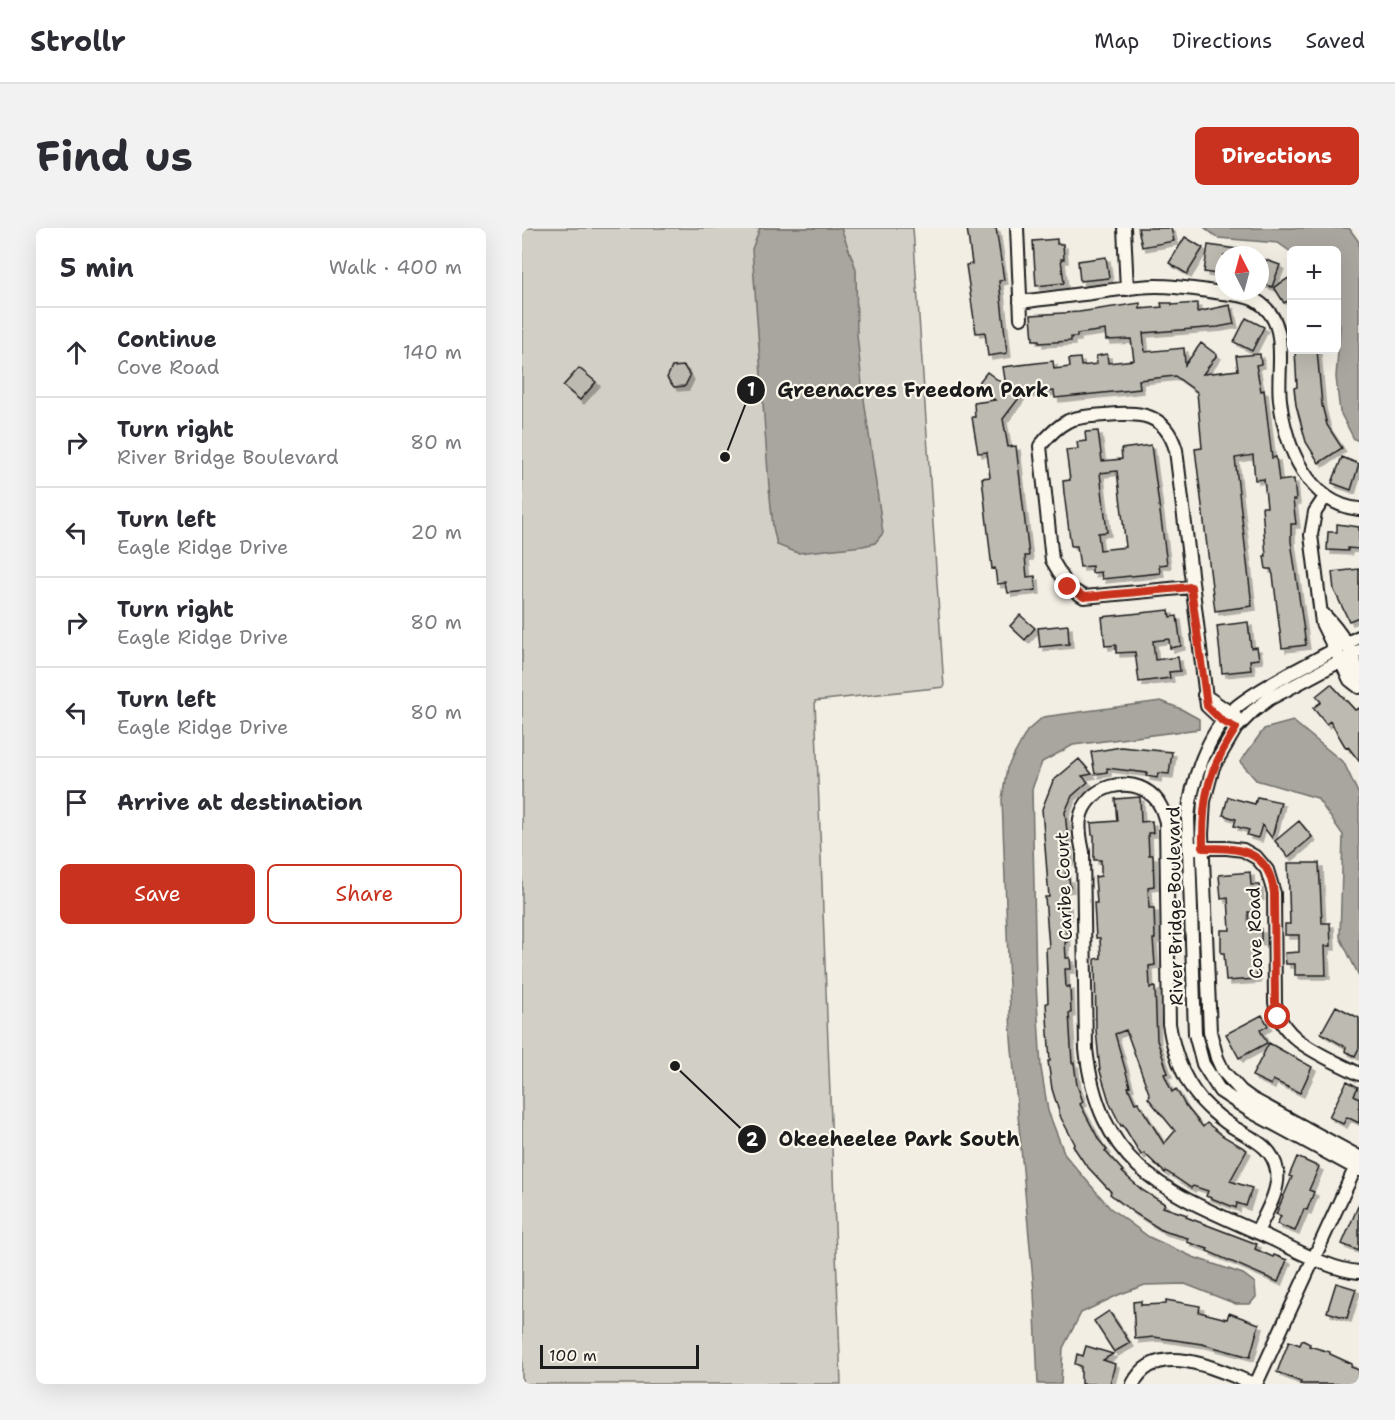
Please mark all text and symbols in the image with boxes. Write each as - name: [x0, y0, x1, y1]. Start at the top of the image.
- text: Strollr: [30, 22, 126, 60]
- text: Map: [1094, 27, 1139, 55]
- text: Directions: [1172, 27, 1272, 55]
- text: Saved: [1305, 27, 1365, 55]
- button: Directions: [1195, 127, 1359, 185]
- text: Find us: [36, 128, 193, 184]
- north arrow: [1215, 246, 1269, 300]
- map controls: [1287, 246, 1341, 354]
- button: +: [1287, 246, 1341, 300]
- text: 5 min: [60, 250, 134, 285]
- text: Walk · 400 m: [329, 254, 462, 280]
- button: −: [1287, 300, 1341, 354]
- text: Continue: [117, 325, 217, 354]
- icon: ahead: [60, 336, 93, 369]
- text: 140 m: [403, 339, 462, 365]
- text: Cove Road: [117, 354, 219, 380]
- callout: Greenacres Freedom Park: [736, 371, 1061, 409]
- text: Greenacres Freedom Park: [777, 377, 1049, 403]
- text: 1: [747, 378, 755, 402]
- text: Turn right: [117, 415, 234, 444]
- icon: right: [60, 426, 93, 459]
- text: 80 m: [410, 429, 462, 455]
- text: River Bridge Boulevard: [117, 444, 339, 470]
- text: Turn left: [117, 505, 216, 534]
- icon: left: [60, 516, 93, 549]
- text: 20 m: [411, 519, 462, 545]
- text: Eagle Ridge Drive: [117, 534, 288, 560]
- route end: [1054, 573, 1080, 599]
- text: Turn right: [117, 595, 234, 624]
- icon: right: [60, 606, 93, 639]
- text: 80 m: [410, 609, 462, 635]
- text: Eagle Ridge Drive: [117, 624, 288, 650]
- text: Turn left: [117, 685, 216, 714]
- icon: left: [60, 696, 93, 729]
- text: 80 m: [410, 699, 462, 725]
- text: Eagle Ridge Drive: [117, 714, 288, 740]
- icon: arrive: [60, 786, 93, 819]
- text: Arrive at destination: [117, 788, 363, 817]
- street label: River Bridge Boulevard: [1161, 806, 1189, 1006]
- street label: Caribe Court: [1050, 831, 1078, 941]
- button: Save: [60, 864, 255, 924]
- button: Share: [267, 864, 462, 924]
- street label: Cove Road: [1241, 887, 1269, 979]
- route start: [1264, 1003, 1290, 1029]
- callout: Okeeheelee Park South: [737, 1120, 1032, 1158]
- text: Okeeheelee Park South: [778, 1126, 1020, 1152]
- text: 2: [746, 1128, 759, 1152]
- scale bar: [540, 1342, 699, 1370]
- text: 100 m: [549, 1345, 597, 1366]

